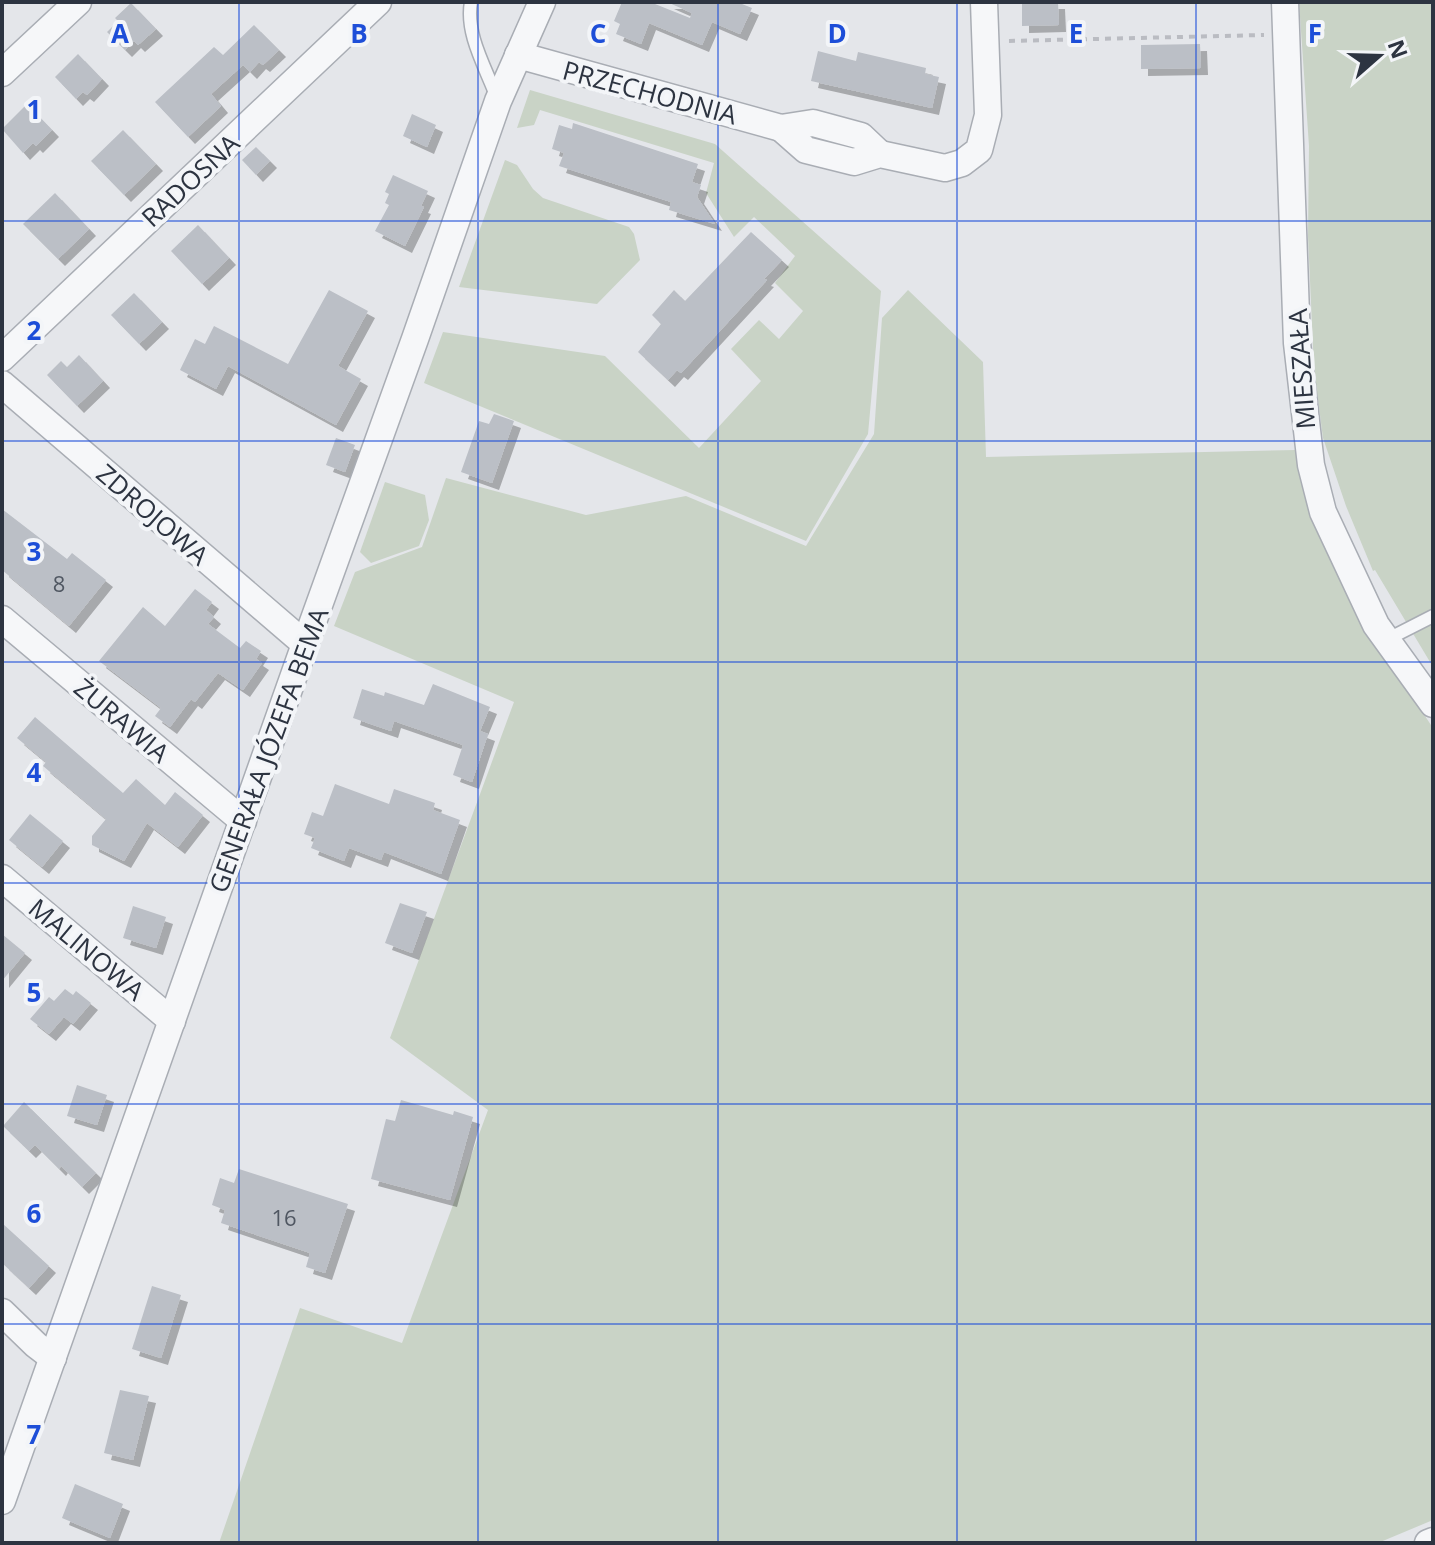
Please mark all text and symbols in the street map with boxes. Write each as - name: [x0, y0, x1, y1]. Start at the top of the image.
- text: A: [111, 15, 129, 51]
- text: B: [350, 15, 368, 51]
- text: C: [590, 15, 606, 51]
- text: D: [827, 15, 847, 51]
- text: E: [1069, 15, 1083, 51]
- text: F: [1308, 15, 1322, 51]
- north arrow: [1339, 16, 1419, 96]
- text: N: [1382, 35, 1416, 62]
- street label: PRZECHODNIA: [559, 51, 742, 133]
- text: 1: [27, 91, 41, 127]
- street label: RADOSNA: [133, 125, 247, 235]
- street label: MIESZAŁA: [1279, 307, 1323, 430]
- text: 2: [27, 312, 42, 348]
- street label: ZDROJOWA: [89, 455, 217, 573]
- text: 3: [27, 533, 41, 569]
- house number: 8: [53, 568, 65, 598]
- street label: GENERAŁA JÓZEFA BEMA: [200, 602, 337, 898]
- street label: ŻURAWIA: [67, 670, 178, 771]
- text: 4: [27, 754, 42, 790]
- street label: MALINOWA: [21, 890, 153, 1008]
- text: 5: [27, 974, 41, 1010]
- text: 6: [27, 1195, 42, 1231]
- house number: 16: [271, 1202, 297, 1232]
- text: 7: [27, 1416, 42, 1452]

